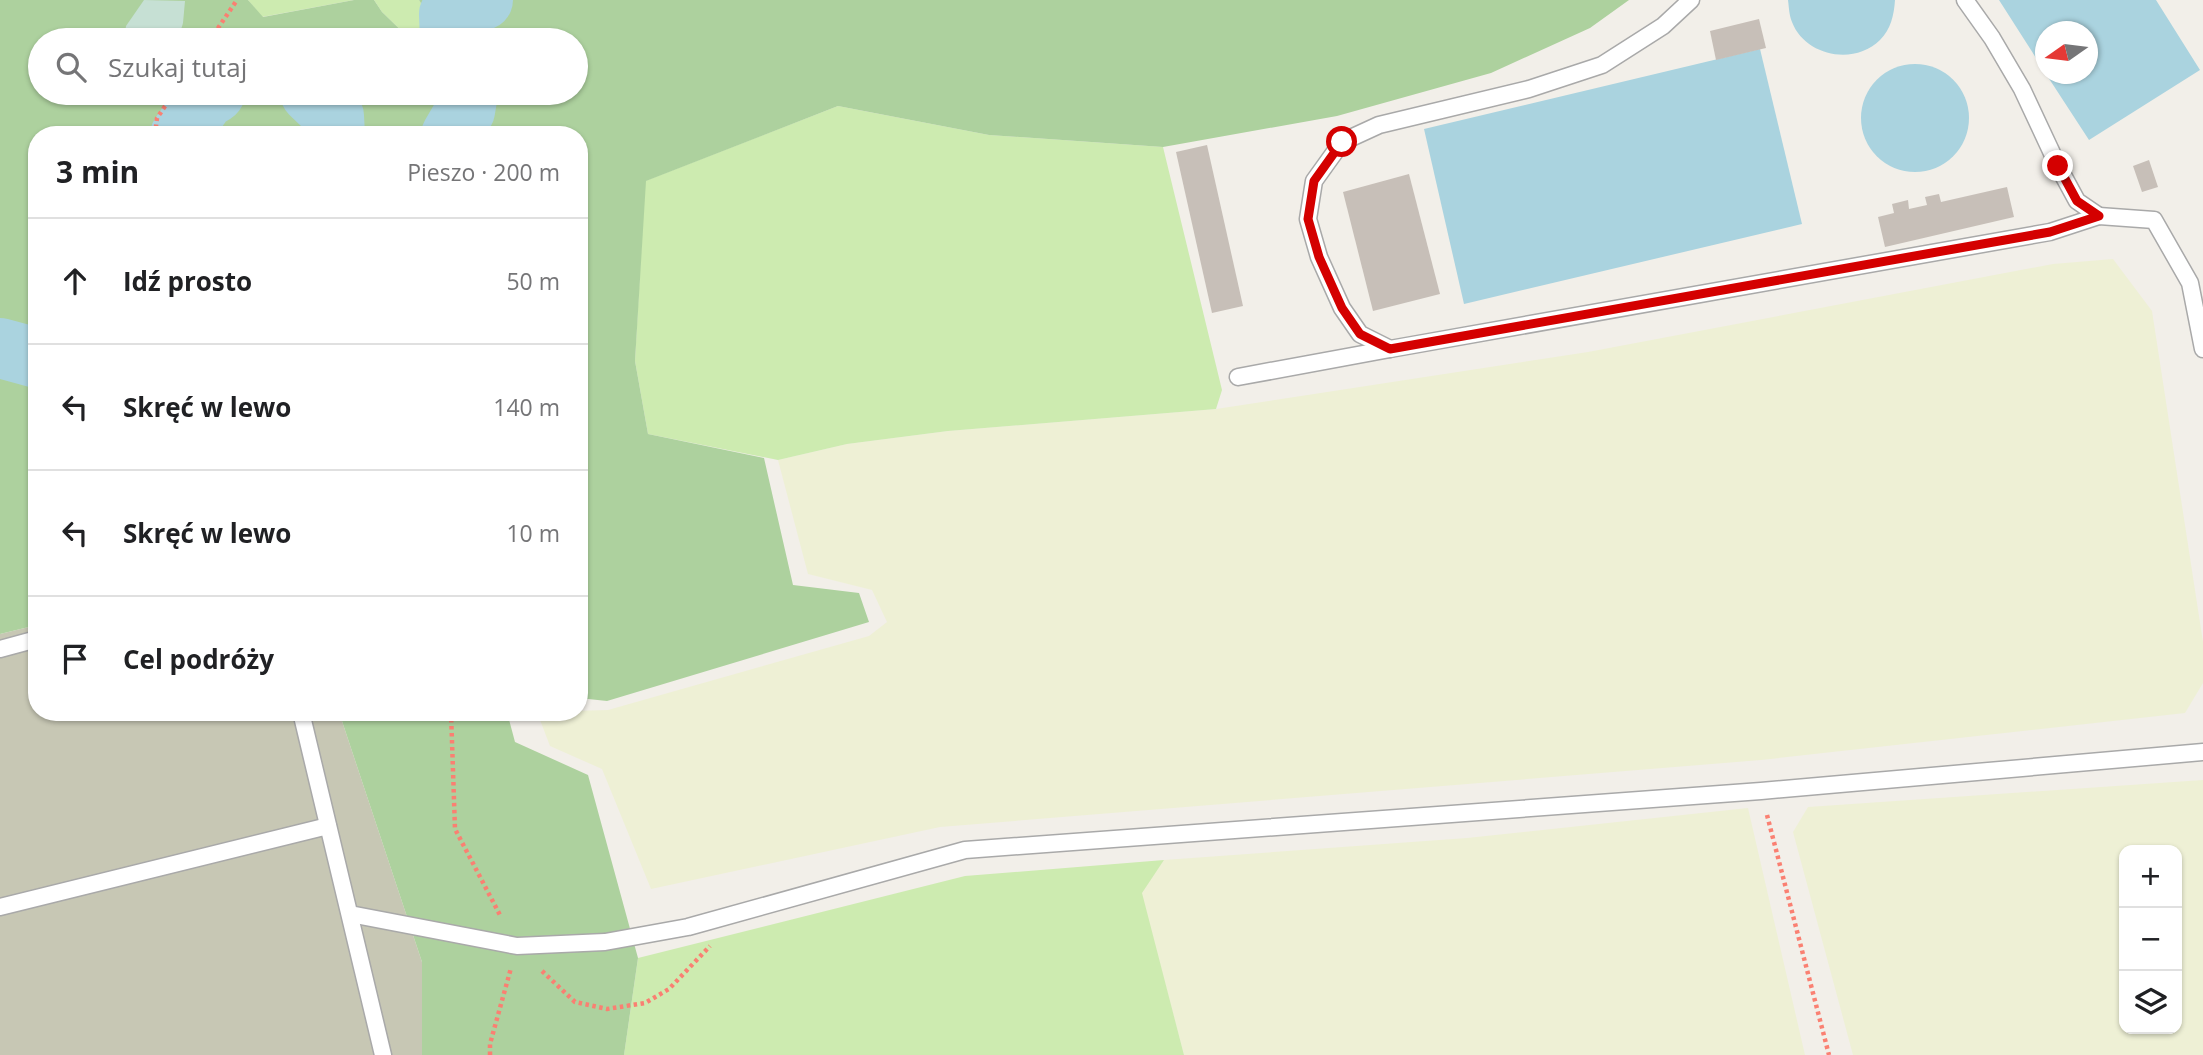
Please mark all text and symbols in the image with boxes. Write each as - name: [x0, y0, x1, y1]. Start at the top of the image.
- north arrow: [2035, 21, 2098, 84]
- search box: [28, 28, 588, 105]
- icon: search: [52, 48, 90, 86]
- text: Szukaj tutaj: [108, 49, 247, 85]
- route start: [1326, 126, 1357, 157]
- route end: [2042, 150, 2073, 181]
- text: 3 min: [56, 151, 139, 192]
- text: Pieszo · 200 m: [407, 156, 560, 188]
- icon: ahead: [56, 262, 94, 300]
- text: Idź prosto: [123, 263, 252, 299]
- text: 50 m: [506, 265, 560, 297]
- icon: left: [56, 388, 94, 426]
- text: Skręć w lewo: [123, 389, 291, 425]
- text: 140 m: [493, 391, 560, 423]
- icon: left: [56, 514, 94, 552]
- text: Skręć w lewo: [123, 515, 291, 551]
- text: 10 m: [506, 517, 560, 549]
- icon: arrive: [56, 640, 94, 678]
- text: Cel podróży: [123, 641, 274, 677]
- map controls: [2119, 845, 2182, 1034]
- button: +: [2119, 845, 2182, 908]
- button: −: [2119, 908, 2182, 971]
- button: layers: [2119, 971, 2182, 1034]

